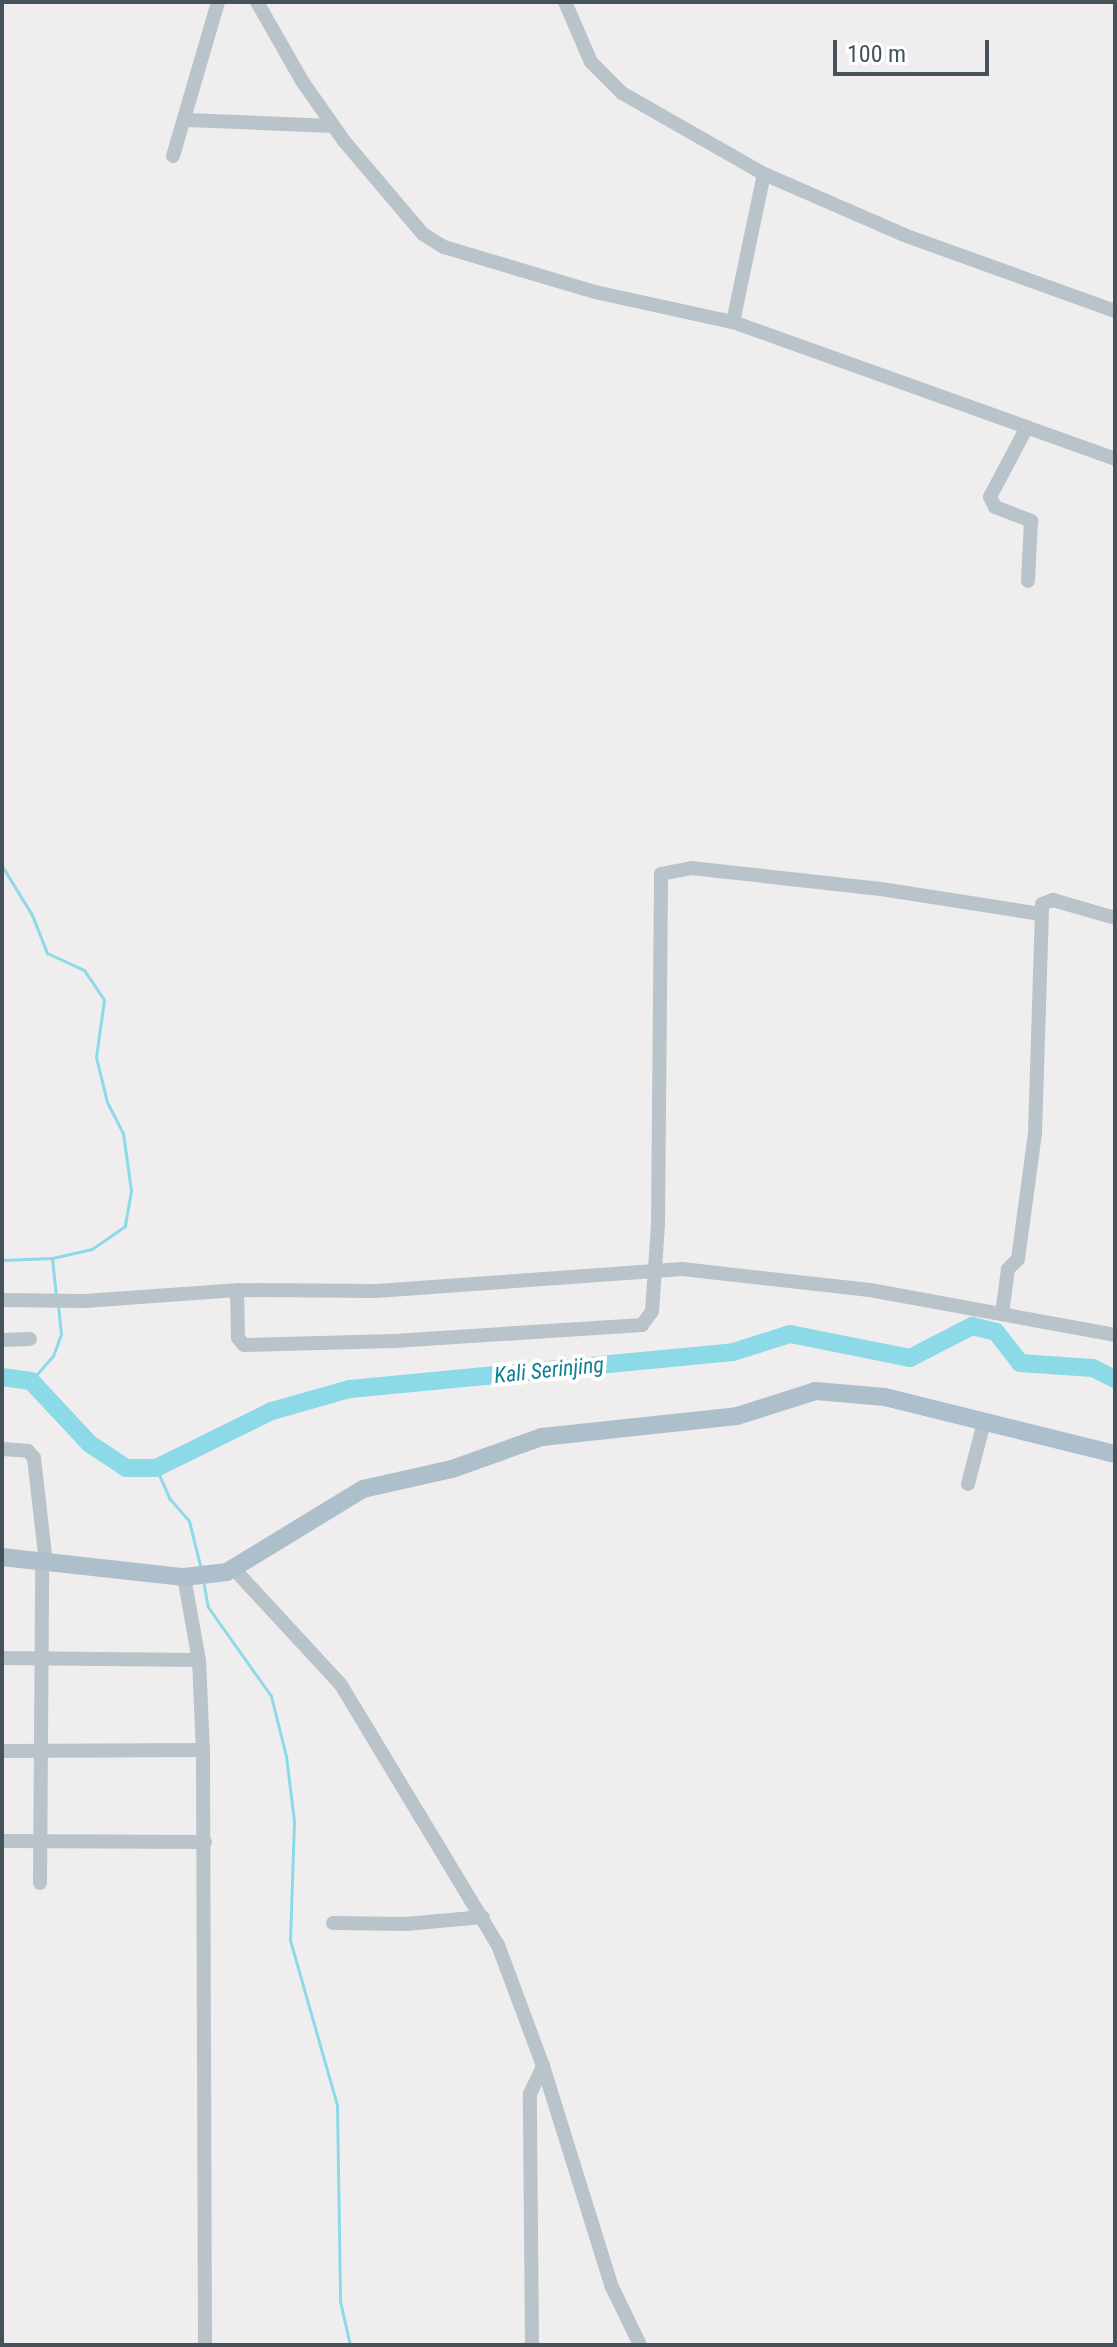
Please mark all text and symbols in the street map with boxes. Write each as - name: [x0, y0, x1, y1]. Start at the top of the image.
- scale bar: [837, 24, 993, 74]
- text: 100 m: [847, 40, 906, 68]
- water label: Kali Serinjing: [493, 1351, 605, 1389]

